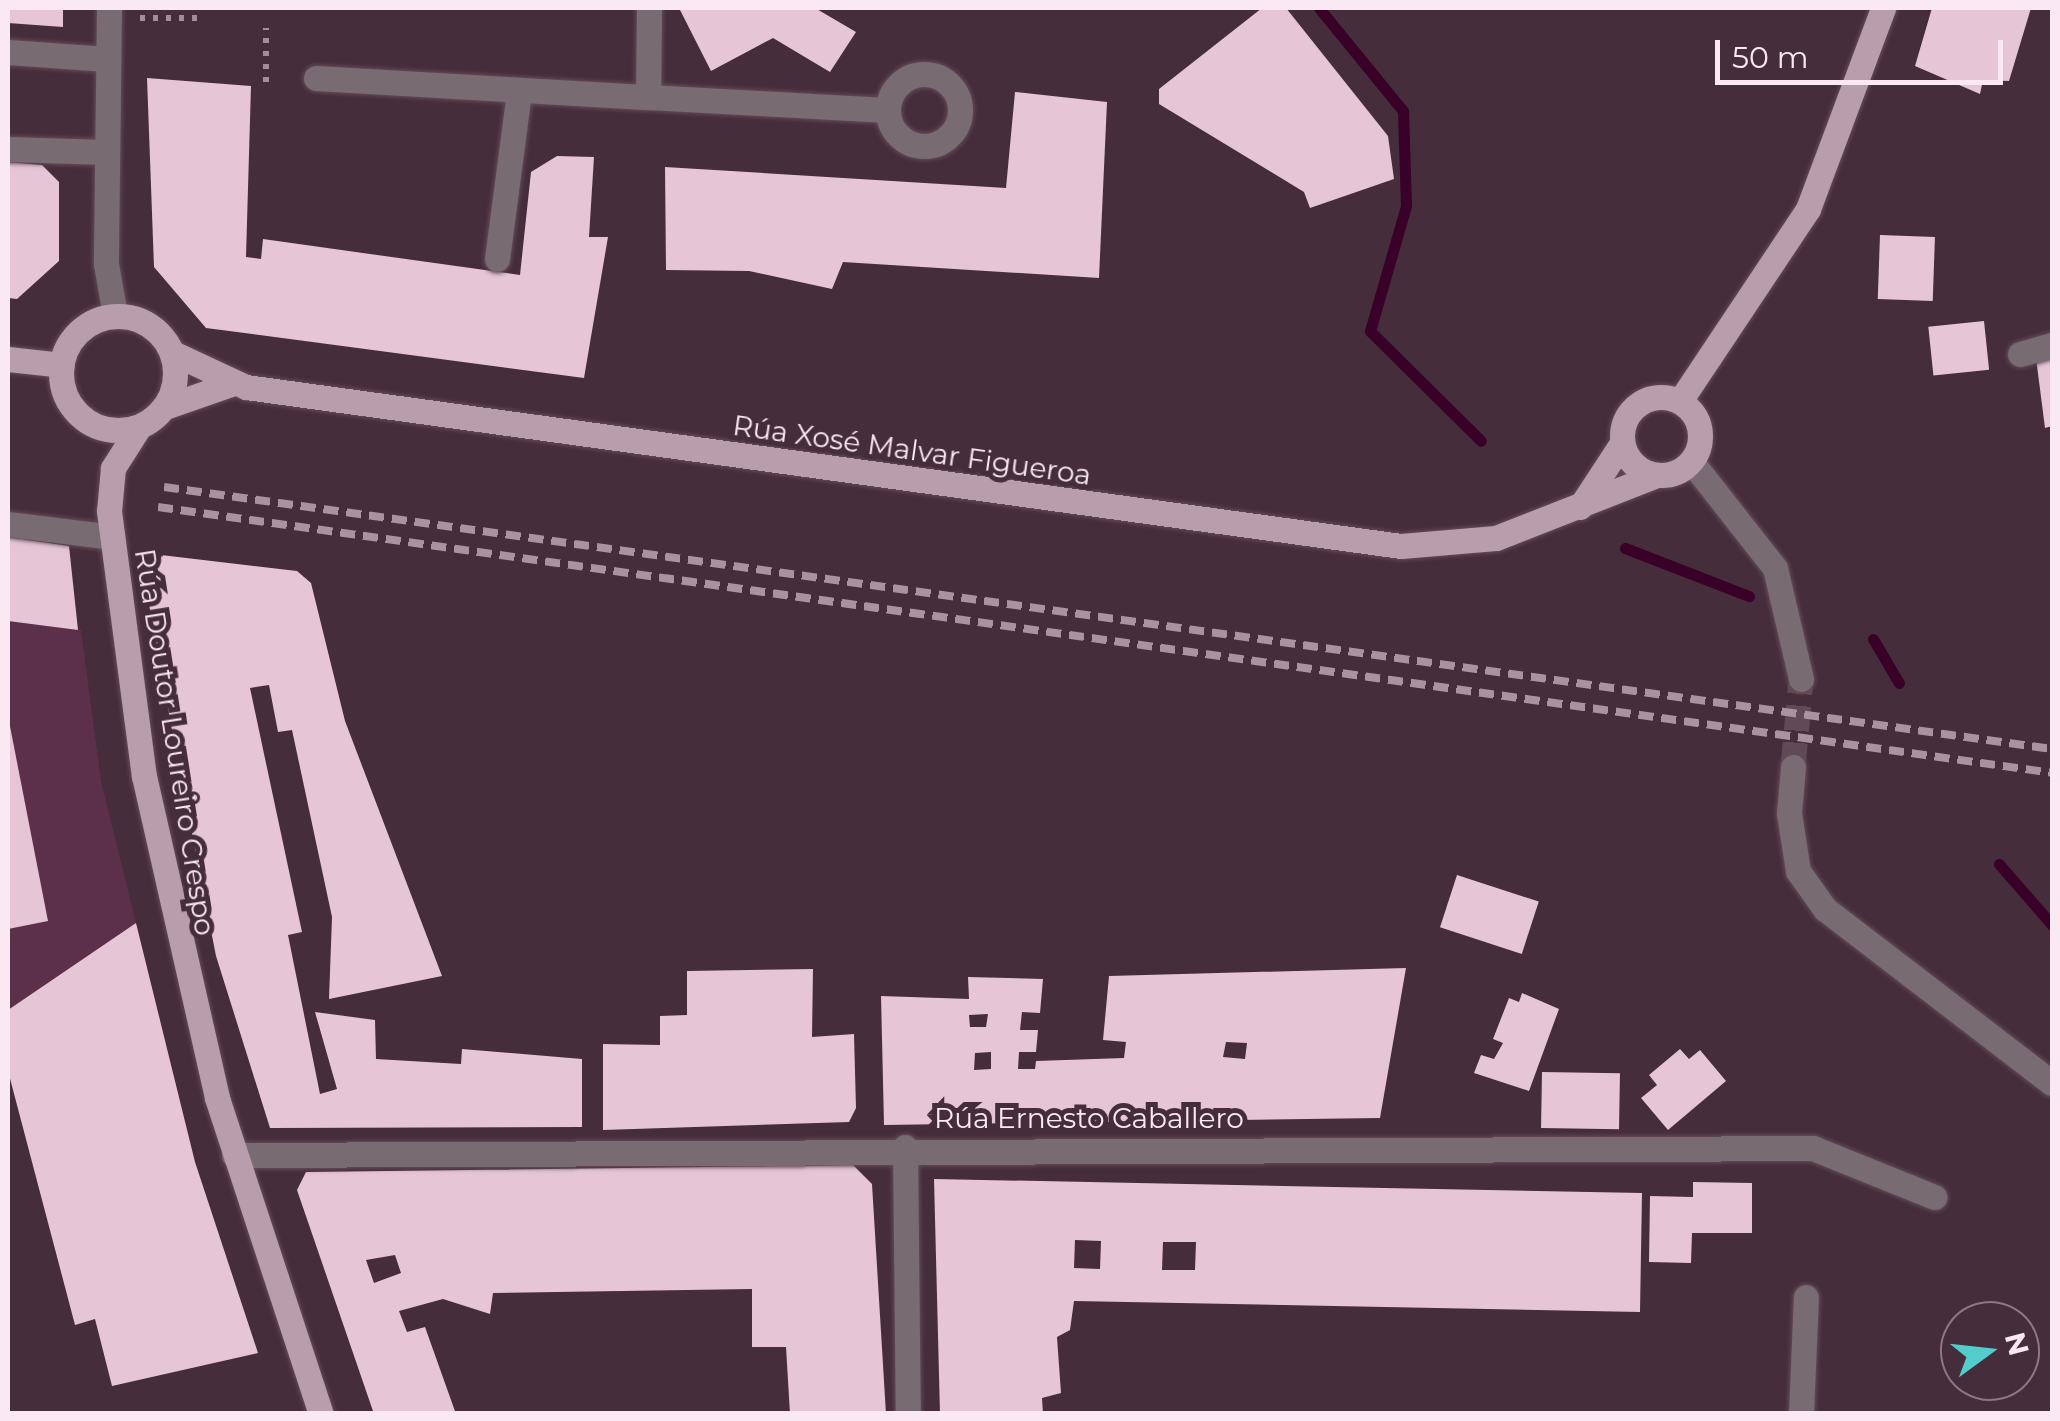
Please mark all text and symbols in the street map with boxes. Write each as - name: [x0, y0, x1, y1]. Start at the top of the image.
- scale bar: [1720, 20, 2008, 82]
- text: 50 m: [1732, 39, 1809, 76]
- street label: Rúa Xosé Malvar Figueroa: [731, 408, 1093, 492]
- street label: Rúa Doutor Loureiro Crespo: [128, 546, 222, 938]
- street label: Rúa Ernesto Caballero: [934, 1101, 1244, 1135]
- north arrow: [1940, 1301, 2040, 1401]
- text: N: [1998, 1328, 2036, 1359]

